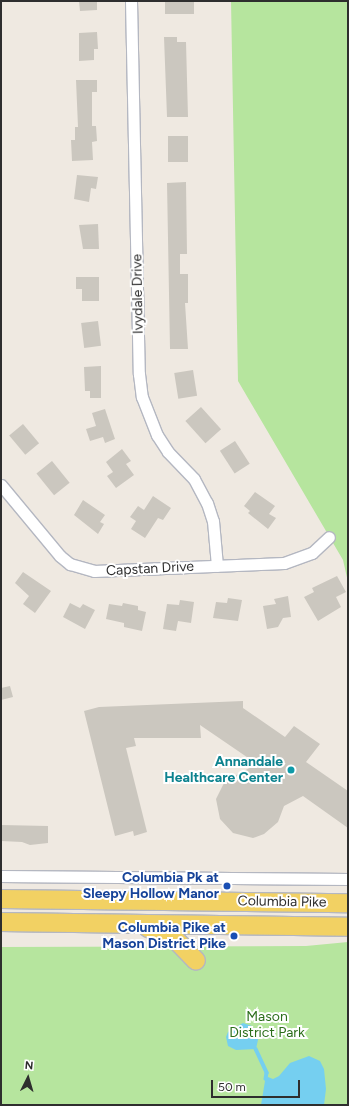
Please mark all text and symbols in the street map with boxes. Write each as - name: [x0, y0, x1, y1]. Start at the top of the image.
- street label: Ivydale Drive: [129, 254, 147, 334]
- street label: Capstan Drive: [106, 558, 194, 580]
- place label: Annandale Healthcare Center: [164, 754, 283, 786]
- marker: Annandale Healthcare Center: [286, 765, 296, 775]
- place label: Columbia Pk at Sleepy Hollow Manor: [83, 870, 219, 902]
- marker: Columbia Pk at Sleepy Hollow Manor: [222, 881, 232, 891]
- street label: Columbia Pike: [238, 893, 326, 911]
- place label: Columbia Pike at Mason District Pike: [102, 920, 226, 952]
- marker: Columbia Pike at Mason District Pike: [229, 931, 239, 941]
- park label: Mason District Park: [229, 1009, 305, 1042]
- north arrow: [8, 1058, 48, 1098]
- text: N: [24, 1059, 34, 1072]
- scale bar: [213, 1072, 302, 1098]
- text: 50 m: [218, 1080, 246, 1094]

